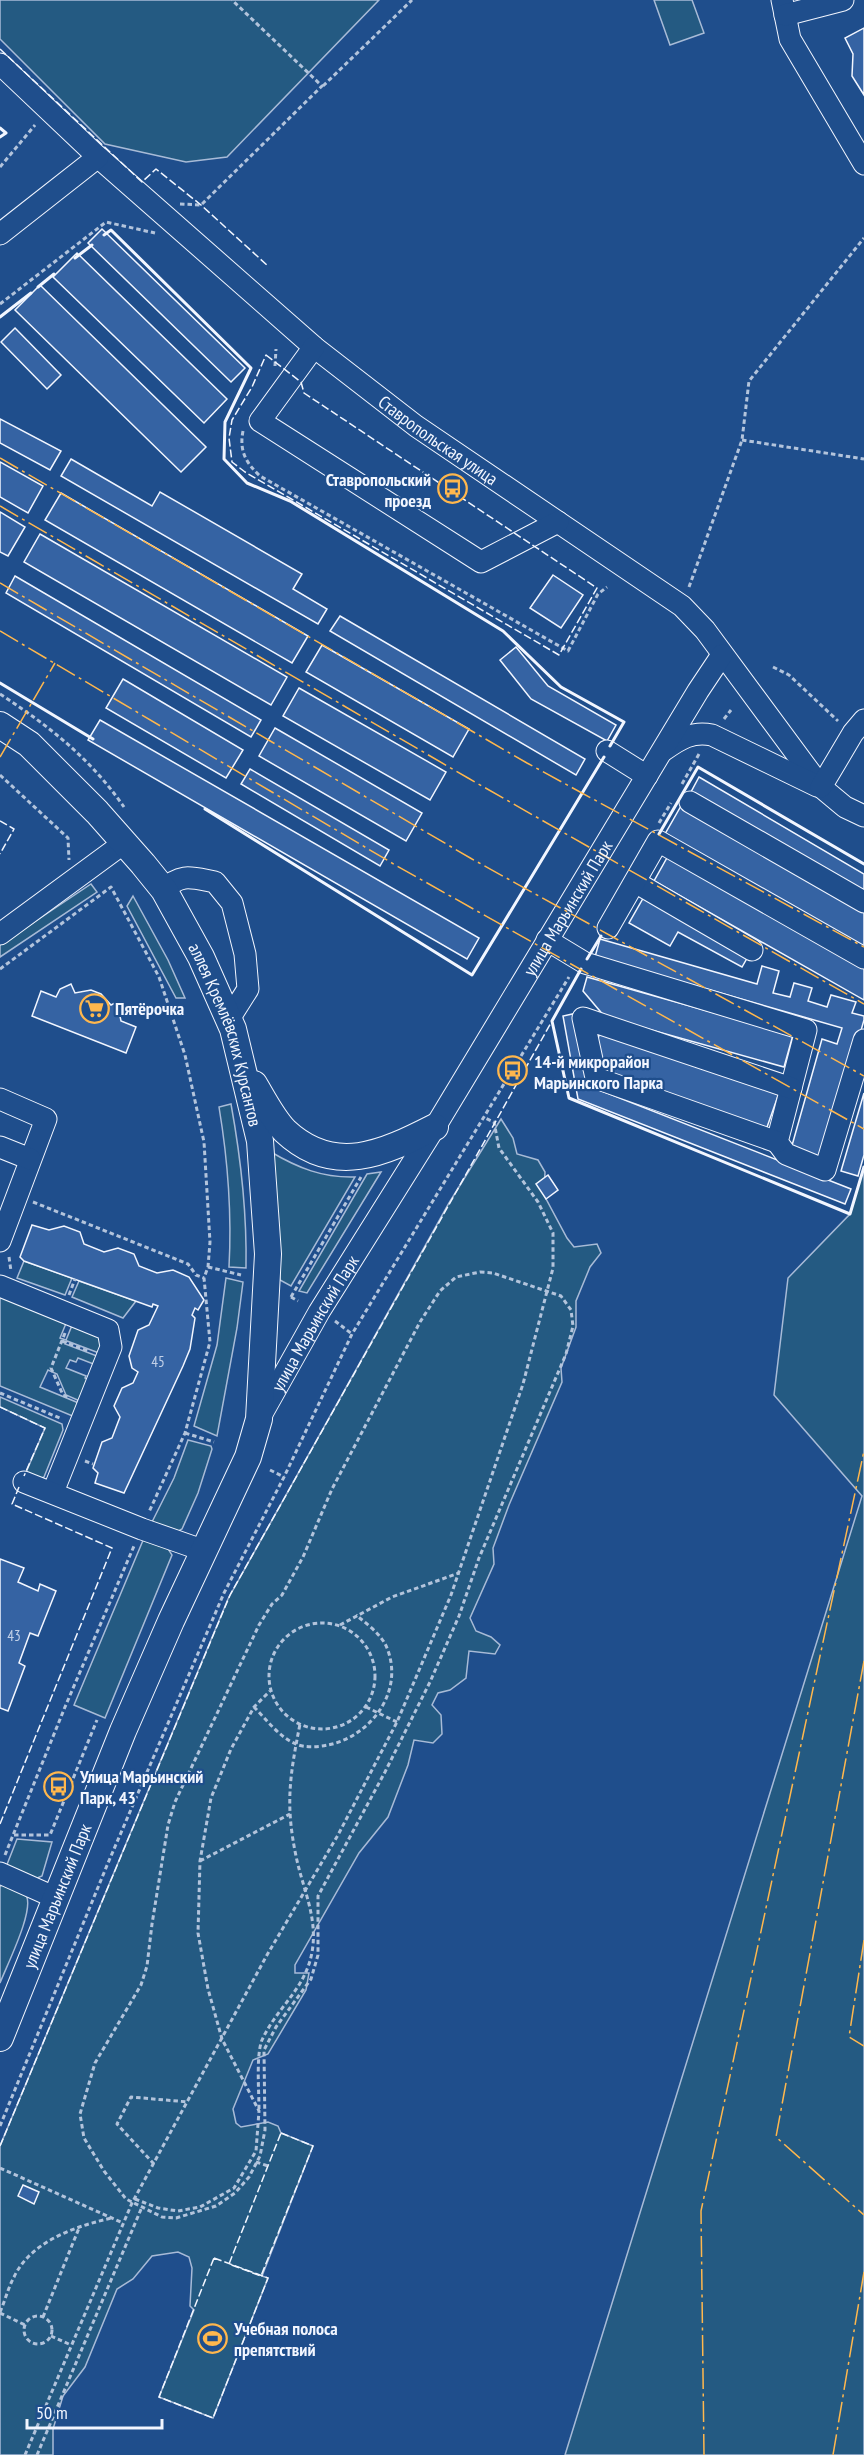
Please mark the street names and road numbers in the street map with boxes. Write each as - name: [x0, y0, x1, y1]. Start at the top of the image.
- street label: Ставропольская улица: [374, 390, 503, 490]
- street label: улица Марьинский Парк: [518, 836, 617, 980]
- street label: аллея Кремлёвских Курсантов: [184, 938, 268, 1129]
- street label: улица Марьинский Парк: [266, 1250, 364, 1395]
- street label: улица Марьинский Парк: [17, 1820, 97, 1972]

